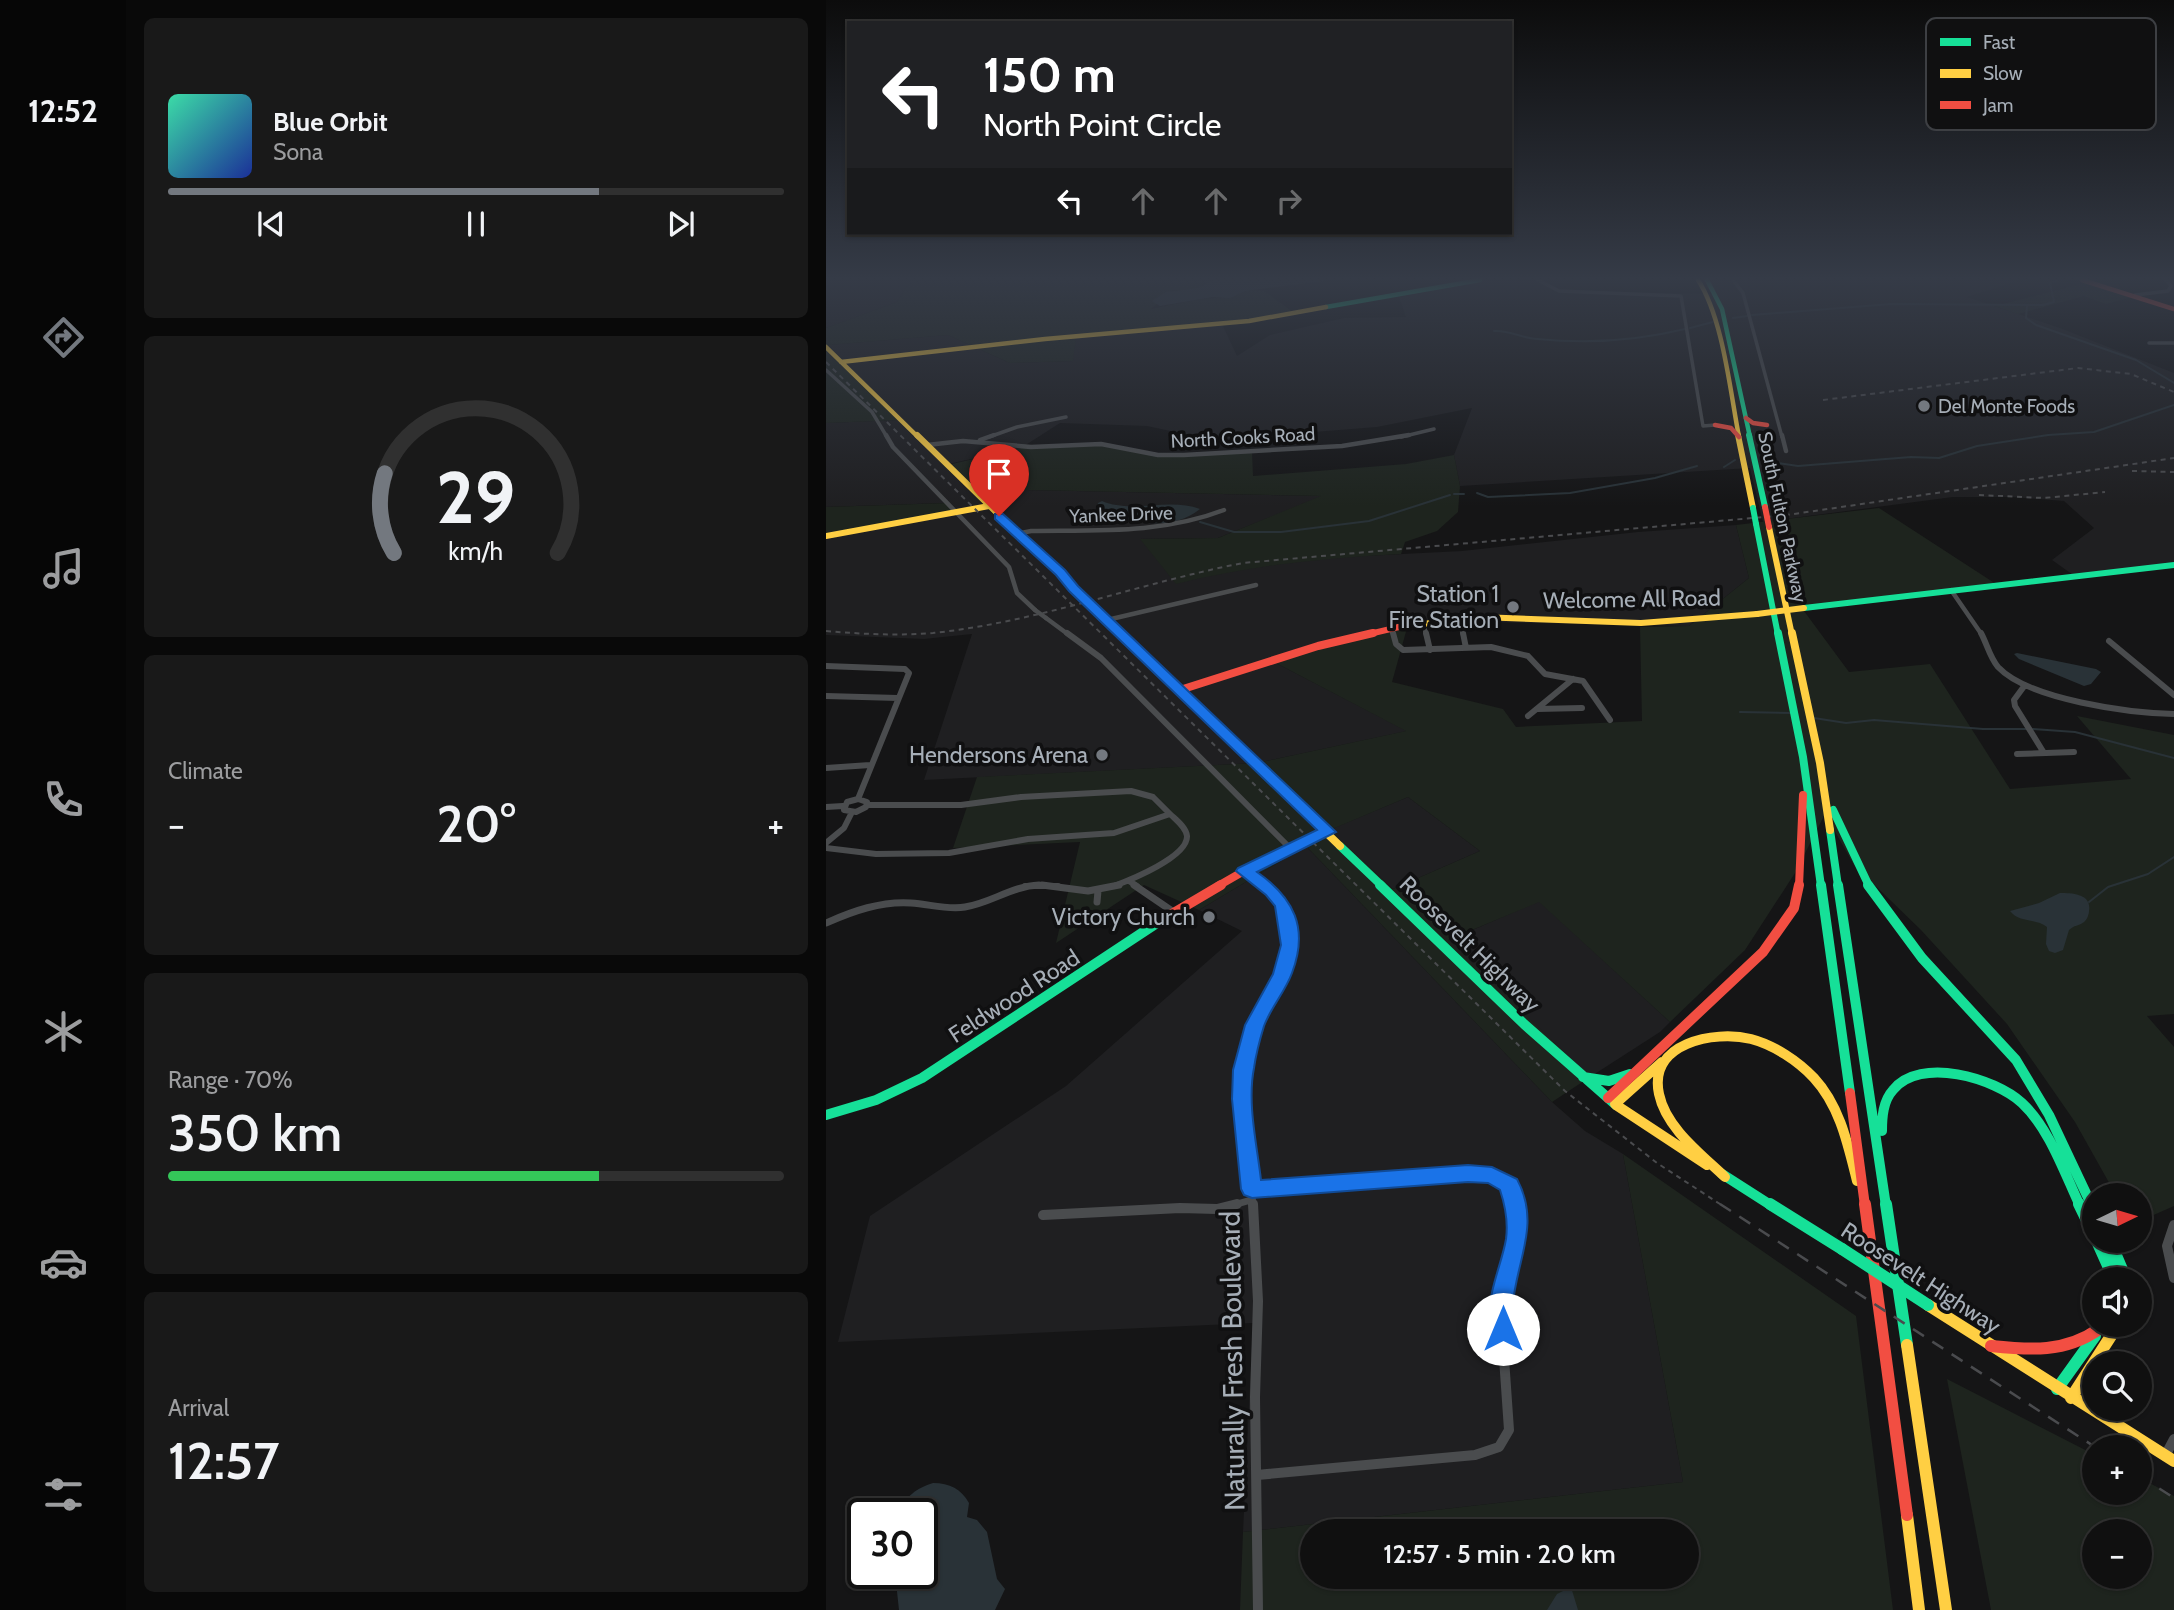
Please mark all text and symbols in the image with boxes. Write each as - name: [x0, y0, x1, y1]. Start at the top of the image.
- legend: [1926, 18, 2156, 130]
- text: Fast: [1983, 31, 2016, 54]
- text: 150 m: [983, 45, 1116, 104]
- icon: left: [868, 49, 959, 140]
- text: Slow: [1983, 62, 2023, 85]
- text: 12:52: [28, 91, 98, 130]
- text: Jam: [1982, 94, 2013, 117]
- text: North Point Circle: [983, 105, 1222, 144]
- text: Blue Orbit: [273, 106, 388, 138]
- text: Sona: [273, 138, 323, 166]
- icon: left: [1051, 182, 1089, 220]
- icon: ahead: [1124, 182, 1162, 220]
- icon: ahead: [1197, 182, 1235, 220]
- icon: right: [1270, 182, 1308, 220]
- icon: previous: [252, 205, 290, 243]
- icon: pause: [457, 205, 495, 243]
- icon: next: [662, 205, 700, 243]
- icon: directions: [39, 313, 88, 362]
- place label: Del Monte Foods: [1938, 395, 2075, 418]
- marker: Del Monte Foods: [1916, 398, 1932, 414]
- street label: North Cooks Road: [1170, 422, 1316, 453]
- street label: South Fulton Parkway: [1753, 430, 1812, 605]
- pin: [969, 444, 1029, 516]
- text: 29: [436, 453, 516, 541]
- icon: arrive: [980, 455, 1018, 493]
- street label: Yankee Drive: [1068, 501, 1173, 528]
- text: km/h: [449, 535, 503, 565]
- icon: music: [39, 544, 88, 593]
- place label: Station 1 Fire Station: [1389, 580, 1499, 634]
- street label: Welcome All Road: [1543, 583, 1721, 615]
- marker: Station 1 Fire Station: [1505, 599, 1521, 615]
- place label: Hendersons Arena: [909, 741, 1088, 769]
- marker: Hendersons Arena: [1094, 747, 1110, 763]
- text: Climate: [168, 757, 243, 785]
- icon: phone: [39, 775, 88, 824]
- text: 20°: [436, 792, 516, 855]
- text: −: [168, 801, 185, 848]
- text: +: [767, 801, 784, 848]
- street label: Roosevelt Highway: [1394, 870, 1546, 1018]
- place label: Victory Church: [1052, 903, 1195, 931]
- marker: Victory Church: [1201, 909, 1217, 925]
- street label: Feldwood Road: [943, 943, 1085, 1049]
- icon: climate: [39, 1007, 88, 1056]
- text: Range · 70%: [168, 1066, 293, 1094]
- text: 350 km: [168, 1101, 342, 1164]
- north arrow: [2082, 1183, 2152, 1253]
- map controls: [2082, 1183, 2152, 1589]
- street label: Naturally Fresh Boulevard: [1212, 1211, 1252, 1511]
- street label: Roosevelt Highway: [1836, 1216, 2006, 1340]
- icon: car: [39, 1238, 88, 1287]
- button: sound: [2082, 1267, 2152, 1337]
- position arrow: [1466, 1292, 1540, 1366]
- button: search: [2082, 1351, 2152, 1421]
- text: Arrival: [168, 1394, 229, 1422]
- text: 12:57: [168, 1429, 279, 1492]
- button: +: [2082, 1435, 2152, 1505]
- icon: filters: [39, 1470, 88, 1519]
- speed limit sign: 30: [847, 1498, 938, 1589]
- button: −: [2082, 1519, 2152, 1589]
- text: 12:57 · 5 min · 2.0 km: [1383, 1538, 1616, 1570]

